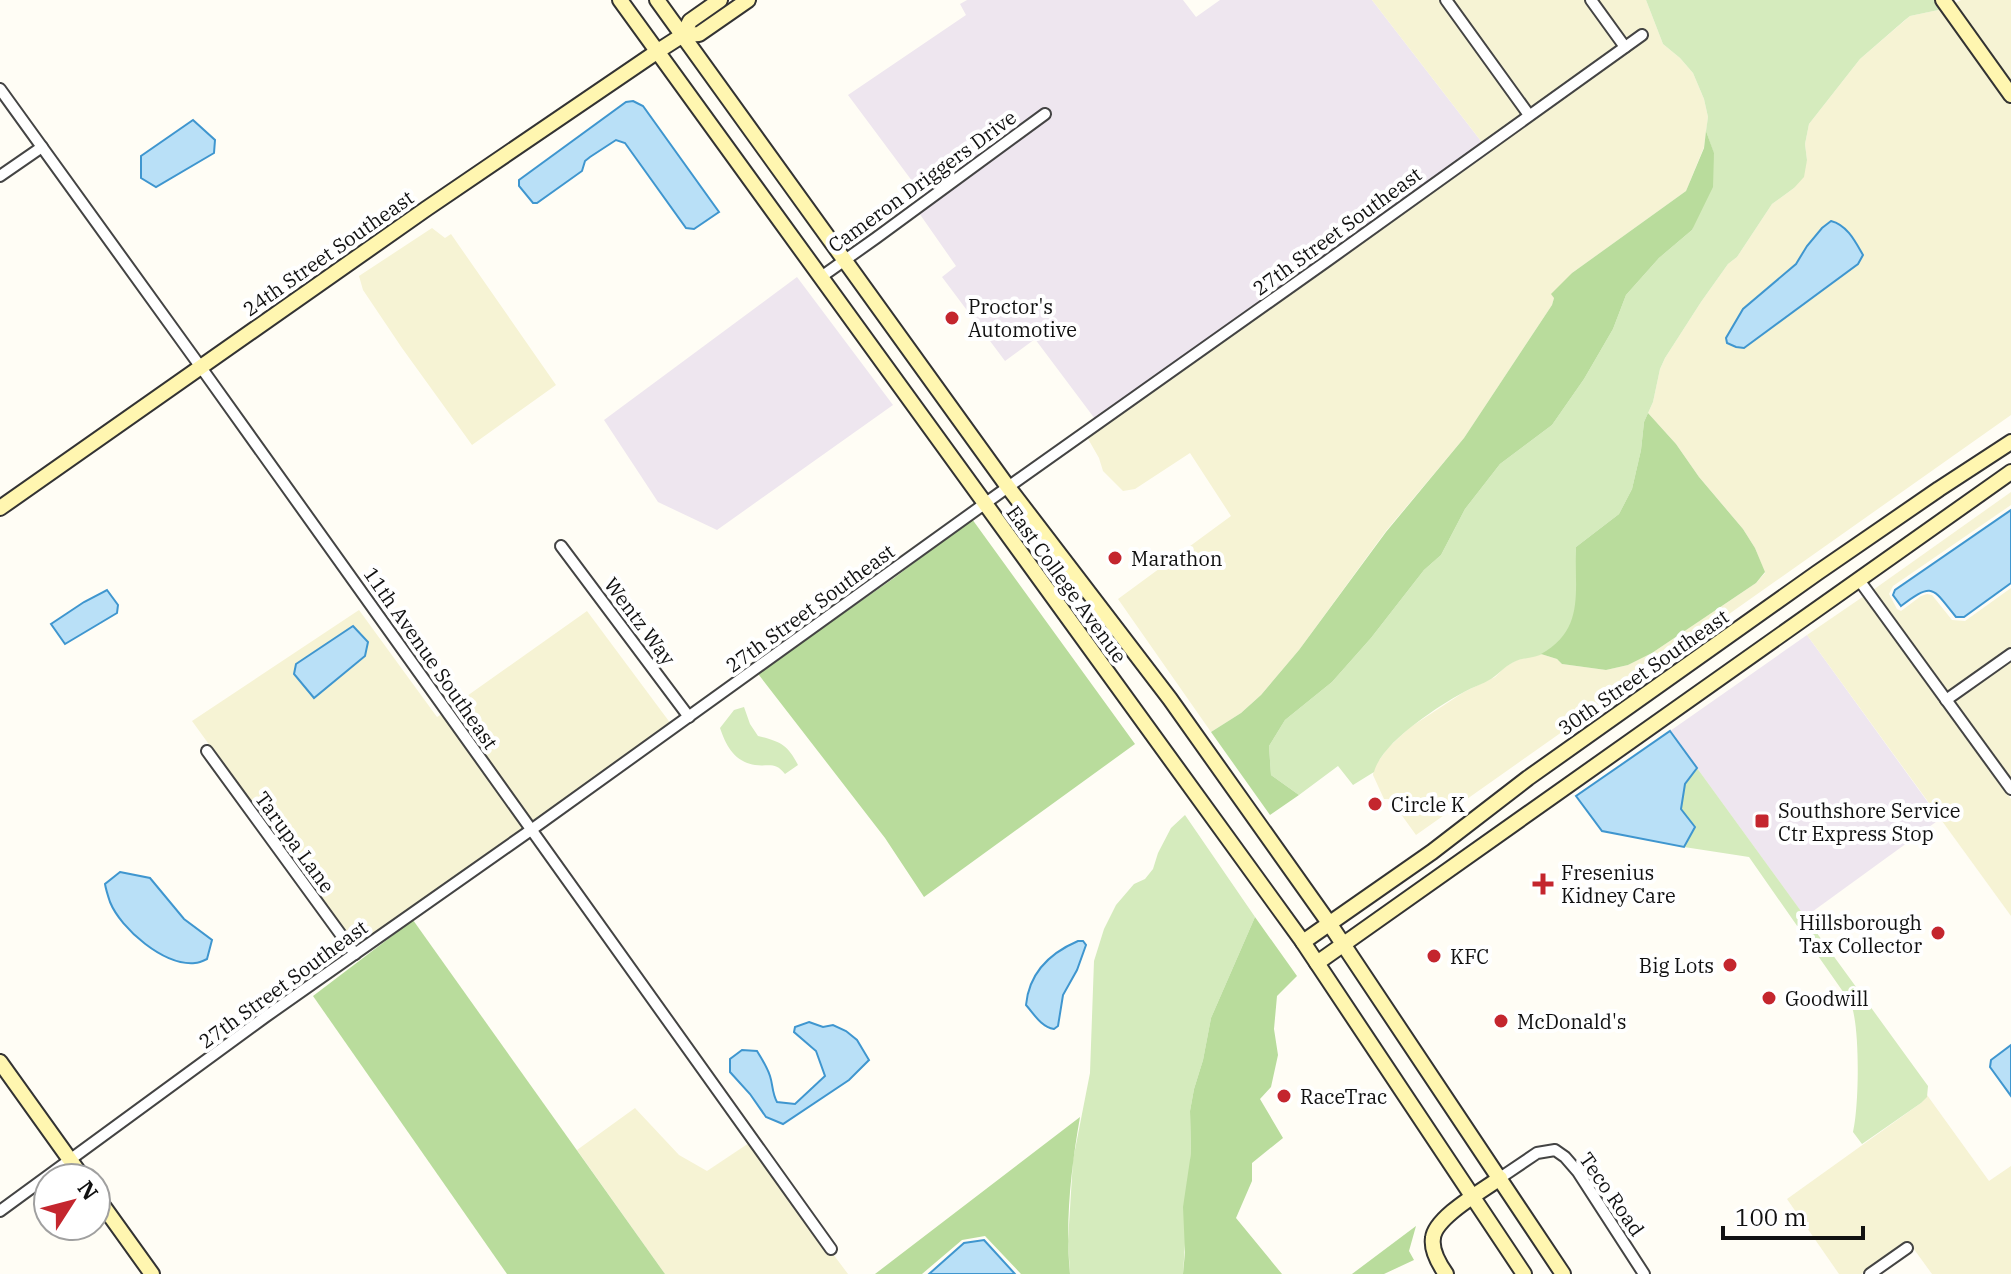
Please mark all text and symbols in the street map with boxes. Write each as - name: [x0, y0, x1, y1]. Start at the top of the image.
- street label: Cameron Driggers Drive: [822, 104, 1022, 258]
- street label: 27th Street Southeast: [1247, 161, 1427, 301]
- street label: 24th Street Southeast: [237, 184, 419, 322]
- place label: Proctor's Automotive: [968, 293, 1077, 343]
- marker: Proctor's Automotive: [943, 309, 961, 327]
- street label: East College Avenue: [1001, 500, 1133, 668]
- street label: 27th Street Southeast: [720, 538, 900, 678]
- place label: Marathon: [1131, 545, 1223, 572]
- marker: Marathon: [1106, 549, 1124, 567]
- street label: 11th Avenue Southeast: [358, 562, 504, 754]
- street label: Wentz Way: [598, 572, 682, 671]
- street label: 30th Street Southeast: [1552, 603, 1734, 741]
- street label: Tarupa Lane: [249, 786, 341, 898]
- place label: Circle K: [1391, 791, 1465, 818]
- marker: Circle K: [1366, 795, 1384, 813]
- place label: Southshore Service Ctr Express Stop: [1778, 797, 1960, 847]
- marker: Southshore Service Ctr Express Stop: [1753, 812, 1771, 830]
- place label: Fresenius Kidney Care: [1561, 859, 1676, 909]
- marker: Fresenius Kidney Care: [1532, 873, 1554, 895]
- place label: Hillsborough Tax Collector: [1799, 909, 1922, 959]
- street label: 27th Street Southeast: [193, 914, 373, 1054]
- marker: Hillsborough Tax Collector: [1929, 924, 1947, 942]
- place label: KFC: [1450, 943, 1489, 970]
- marker: KFC: [1425, 947, 1443, 965]
- place label: Big Lots: [1639, 952, 1714, 979]
- marker: Big Lots: [1721, 956, 1739, 974]
- place label: Goodwill: [1785, 985, 1868, 1012]
- marker: Goodwill: [1760, 989, 1778, 1007]
- place label: McDonald's: [1517, 1008, 1627, 1035]
- marker: McDonald's: [1492, 1012, 1510, 1030]
- place label: RaceTrac: [1300, 1083, 1387, 1110]
- marker: RaceTrac: [1275, 1087, 1293, 1105]
- street label: Teco Road: [1573, 1147, 1651, 1241]
- north arrow: [32, 1162, 112, 1242]
- text: N: [72, 1174, 105, 1206]
- scale bar: [1723, 1190, 1863, 1240]
- text: 100 m: [1735, 1201, 1807, 1233]

